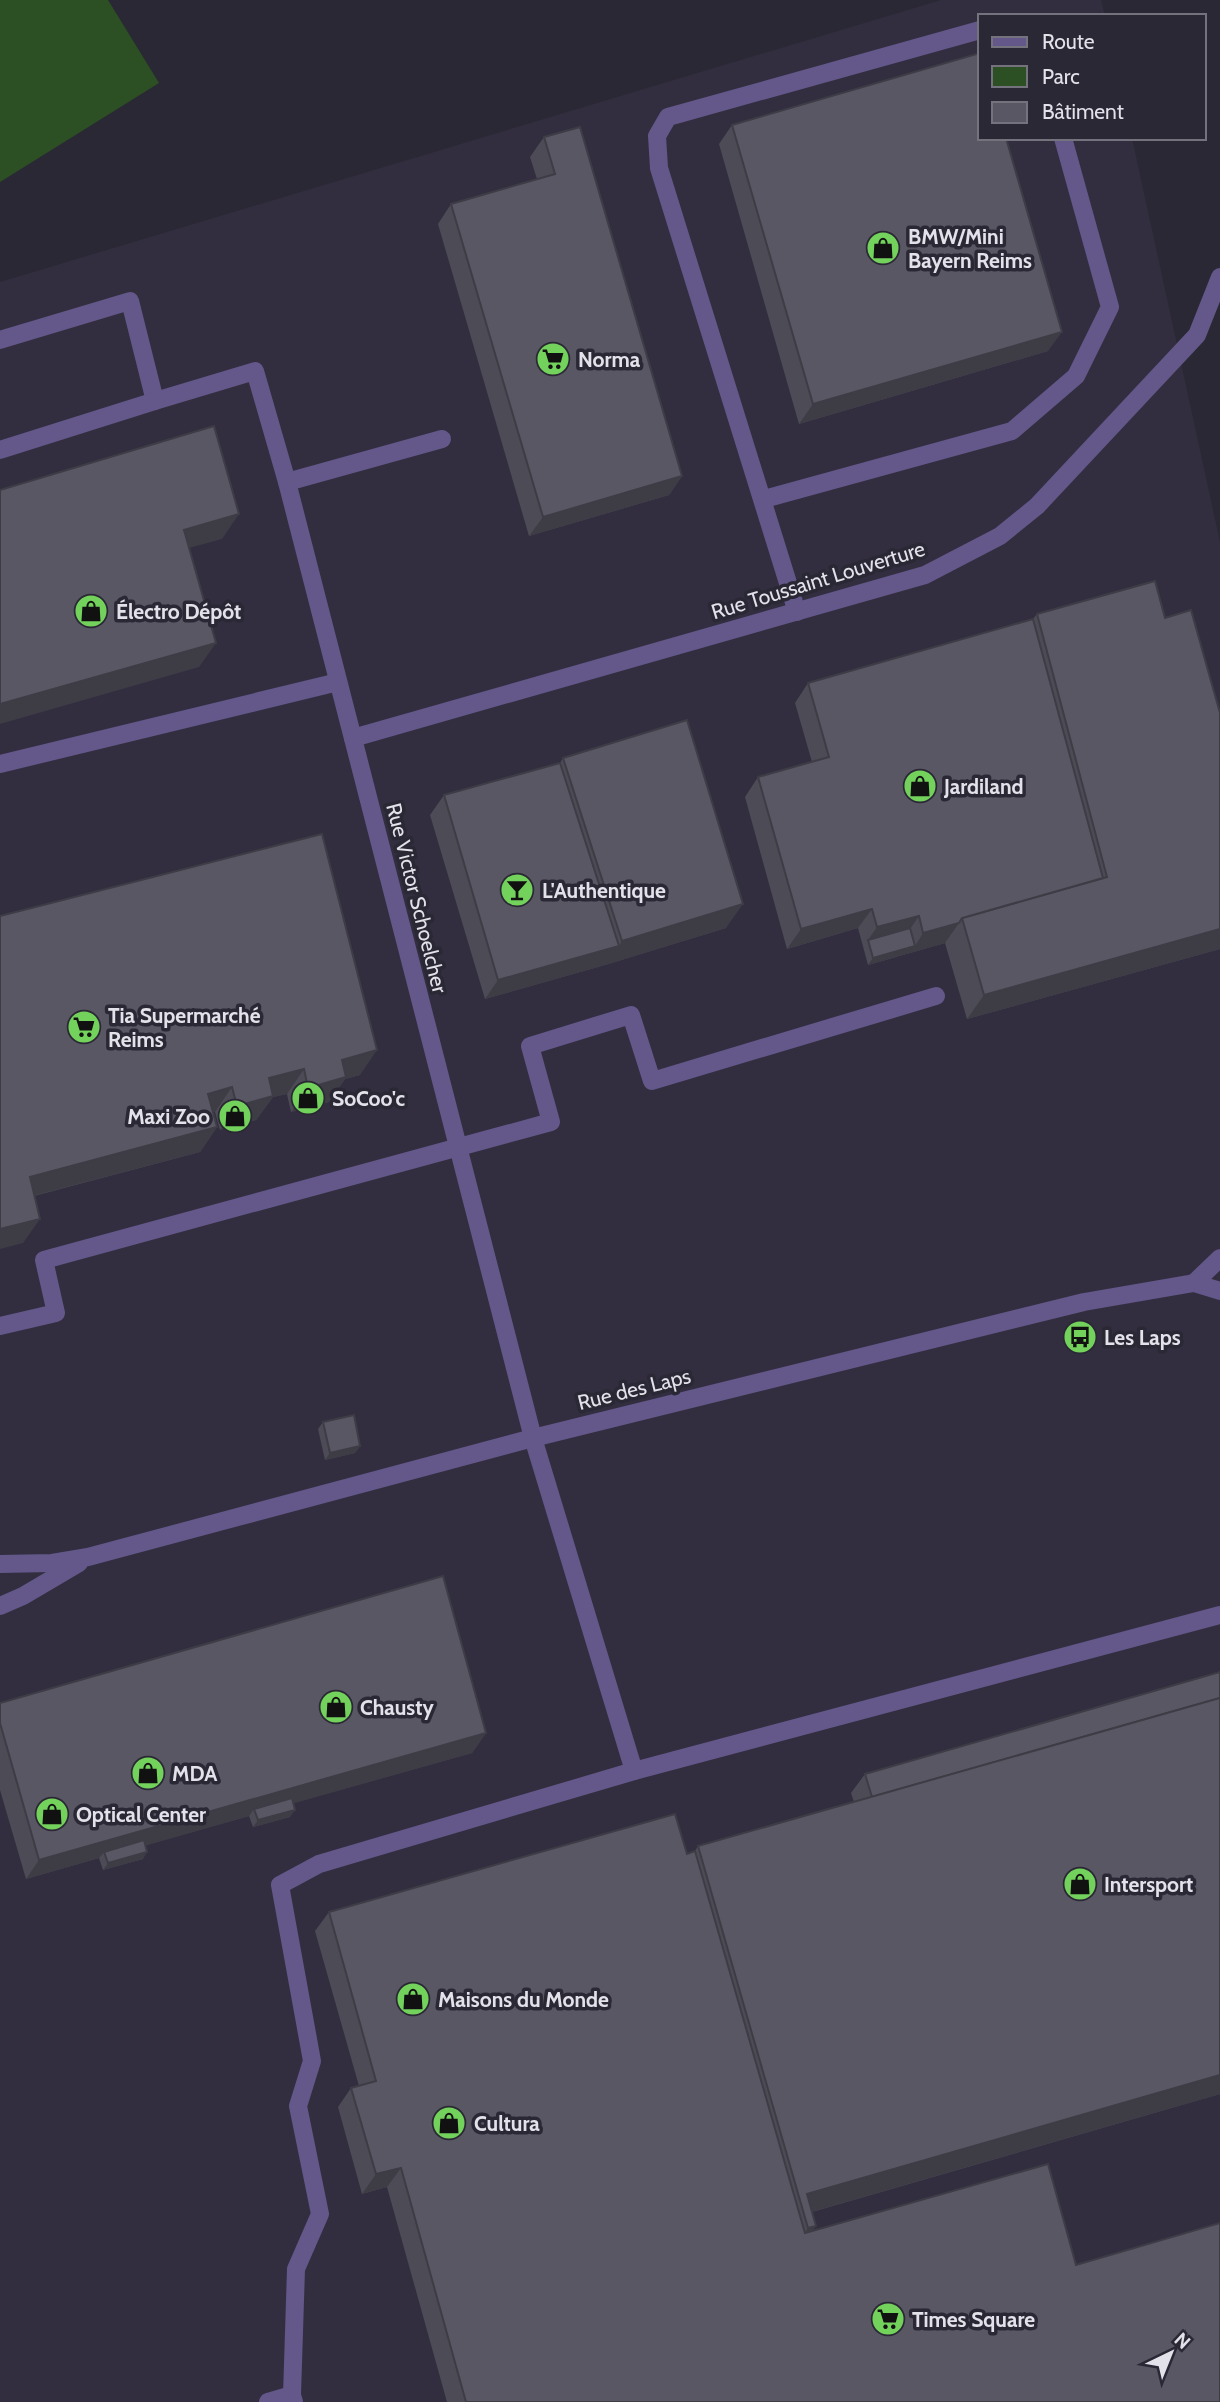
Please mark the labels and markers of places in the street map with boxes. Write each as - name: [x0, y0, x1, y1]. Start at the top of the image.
- place label: BMW/Mini Bayern Reims: [908, 224, 1032, 273]
- shop icon: BMW/Mini Bayern Reims: [864, 229, 902, 267]
- supermarket icon: Norma: [534, 340, 572, 378]
- place label: Norma: [578, 347, 641, 372]
- shop icon: Électro Dépôt: [72, 592, 110, 630]
- place label: Électro Dépôt: [116, 599, 241, 624]
- shop icon: Jardiland: [901, 767, 939, 805]
- place label: Jardiland: [943, 774, 1024, 799]
- bar icon: L'Authentique: [498, 871, 536, 909]
- place label: L'Authentique: [542, 878, 666, 903]
- place label: Tia Supermarché Reims: [108, 1003, 261, 1052]
- supermarket icon: Tia Supermarché Reims: [65, 1008, 103, 1046]
- shop icon: SoCoo'c: [289, 1079, 327, 1117]
- place label: SoCoo'c: [332, 1086, 405, 1111]
- shop icon: Maxi Zoo: [216, 1097, 254, 1135]
- place label: Maxi Zoo: [127, 1104, 210, 1129]
- bus stop icon: Les Laps: [1061, 1318, 1099, 1356]
- place label: Les Laps: [1104, 1325, 1181, 1350]
- shop icon: Chausty: [317, 1688, 355, 1726]
- place label: Chausty: [360, 1695, 434, 1720]
- shop icon: MDA: [129, 1754, 167, 1792]
- place label: MDA: [172, 1761, 218, 1786]
- shop icon: Optical Center: [33, 1795, 71, 1833]
- place label: Optical Center: [76, 1802, 206, 1827]
- shop icon: Intersport: [1061, 1865, 1099, 1903]
- place label: Intersport: [1104, 1872, 1193, 1897]
- shop icon: Maisons du Monde: [394, 1980, 432, 2018]
- place label: Maisons du Monde: [438, 1987, 609, 2012]
- shop icon: Cultura: [430, 2104, 468, 2142]
- place label: Cultura: [474, 2111, 540, 2136]
- supermarket icon: Times Square: [869, 2300, 907, 2338]
- place label: Times Square: [912, 2307, 1035, 2332]

